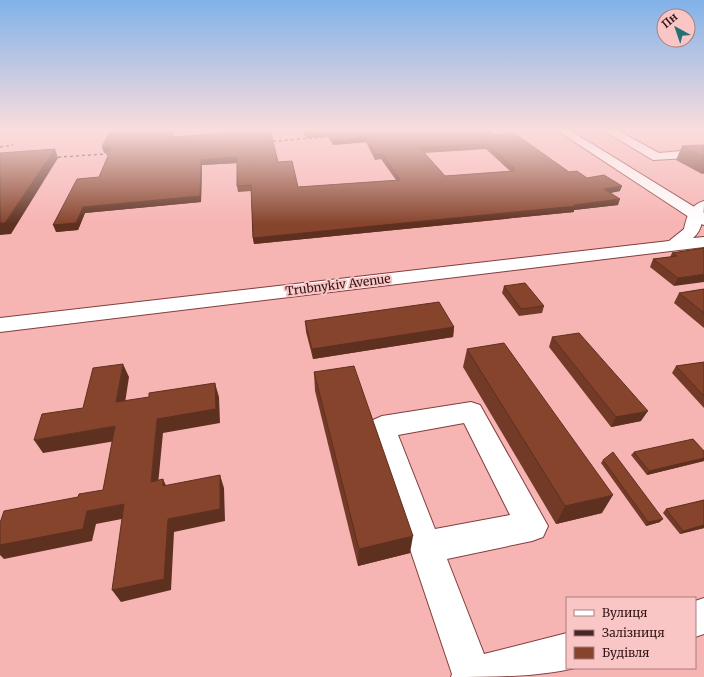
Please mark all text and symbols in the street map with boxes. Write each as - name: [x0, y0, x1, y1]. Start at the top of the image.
- north arrow: [656, 8, 696, 48]
- text: Пн: [659, 10, 681, 31]
- street label: Trubnykiv Avenue: [285, 271, 391, 298]
- legend: [566, 597, 696, 669]
- text: Вулиця: [602, 605, 647, 620]
- text: Залізниця: [602, 625, 665, 640]
- text: Будівля: [602, 645, 649, 660]

